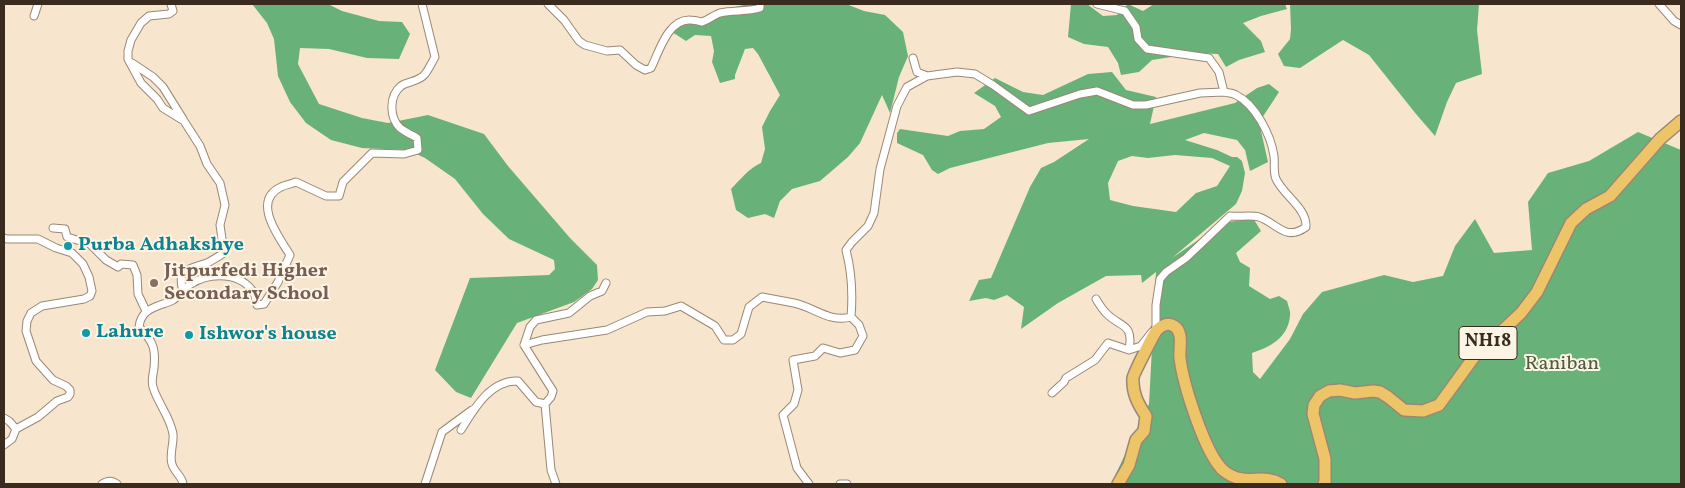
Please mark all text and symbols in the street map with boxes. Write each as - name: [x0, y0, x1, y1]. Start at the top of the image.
- place label: Purba Adhakshye: [78, 234, 244, 258]
- marker: Purba Adhakshye: [62, 240, 74, 252]
- place label: Jitpurfedi Higher Secondary School: [164, 260, 329, 307]
- marker: Jitpurfedi Higher Secondary School: [148, 277, 160, 289]
- place label: Lahure: [96, 321, 164, 345]
- place label: Ishwor's house: [199, 323, 337, 347]
- road number: NH18: [1459, 326, 1517, 359]
- marker: Lahure: [80, 327, 92, 339]
- marker: Ishwor's house: [183, 329, 195, 341]
- park label: Raniban: [1525, 353, 1599, 377]

